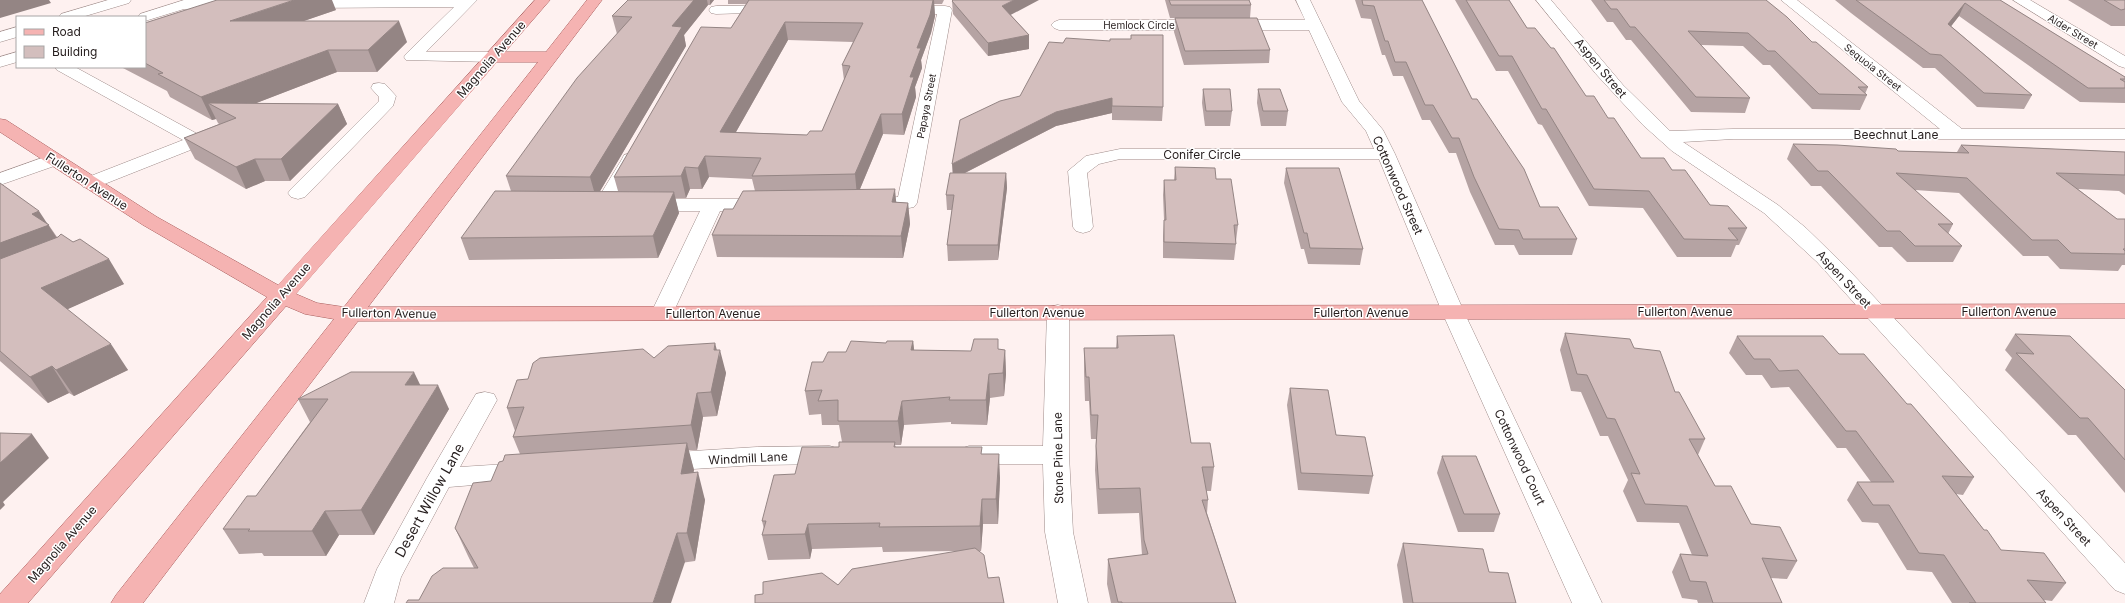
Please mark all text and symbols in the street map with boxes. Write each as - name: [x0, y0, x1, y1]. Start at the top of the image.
- street label: Alder Street: [2046, 11, 2101, 51]
- legend: [16, 16, 146, 68]
- street label: Magnolia Avenue: [453, 17, 529, 101]
- street label: Hemlock Circle: [1103, 19, 1175, 31]
- text: Road: [52, 24, 81, 39]
- street label: Aspen Street: [1572, 35, 1630, 101]
- street label: Sequoia Street: [1842, 41, 1905, 94]
- text: Building: [52, 44, 97, 59]
- street label: Papaya Street: [914, 72, 938, 140]
- street label: Beechnut Lane: [1854, 127, 1938, 142]
- street label: Cottonwood Street: [1370, 133, 1426, 237]
- street label: Conifer Circle: [1163, 147, 1241, 162]
- street label: Fullerton Avenue: [43, 149, 131, 213]
- street label: Aspen Street: [1814, 247, 1875, 311]
- street label: Magnolia Avenue: [238, 259, 314, 343]
- street label: Fullerton Avenue: [1638, 304, 1732, 319]
- street label: Fullerton Avenue: [1962, 304, 2056, 319]
- street label: Fullerton Avenue: [341, 305, 437, 321]
- street label: Fullerton Avenue: [990, 305, 1084, 320]
- street label: Fullerton Avenue: [1314, 305, 1408, 320]
- street label: Fullerton Avenue: [666, 306, 760, 321]
- street label: Cottonwood Court: [1491, 407, 1549, 507]
- street label: Stone Pine Lane: [1050, 412, 1066, 504]
- street label: Desert Willow Lane: [391, 440, 467, 560]
- street label: Windmill Lane: [708, 448, 788, 468]
- street label: Aspen Street: [2034, 485, 2095, 549]
- street label: Magnolia Avenue: [24, 502, 100, 586]

